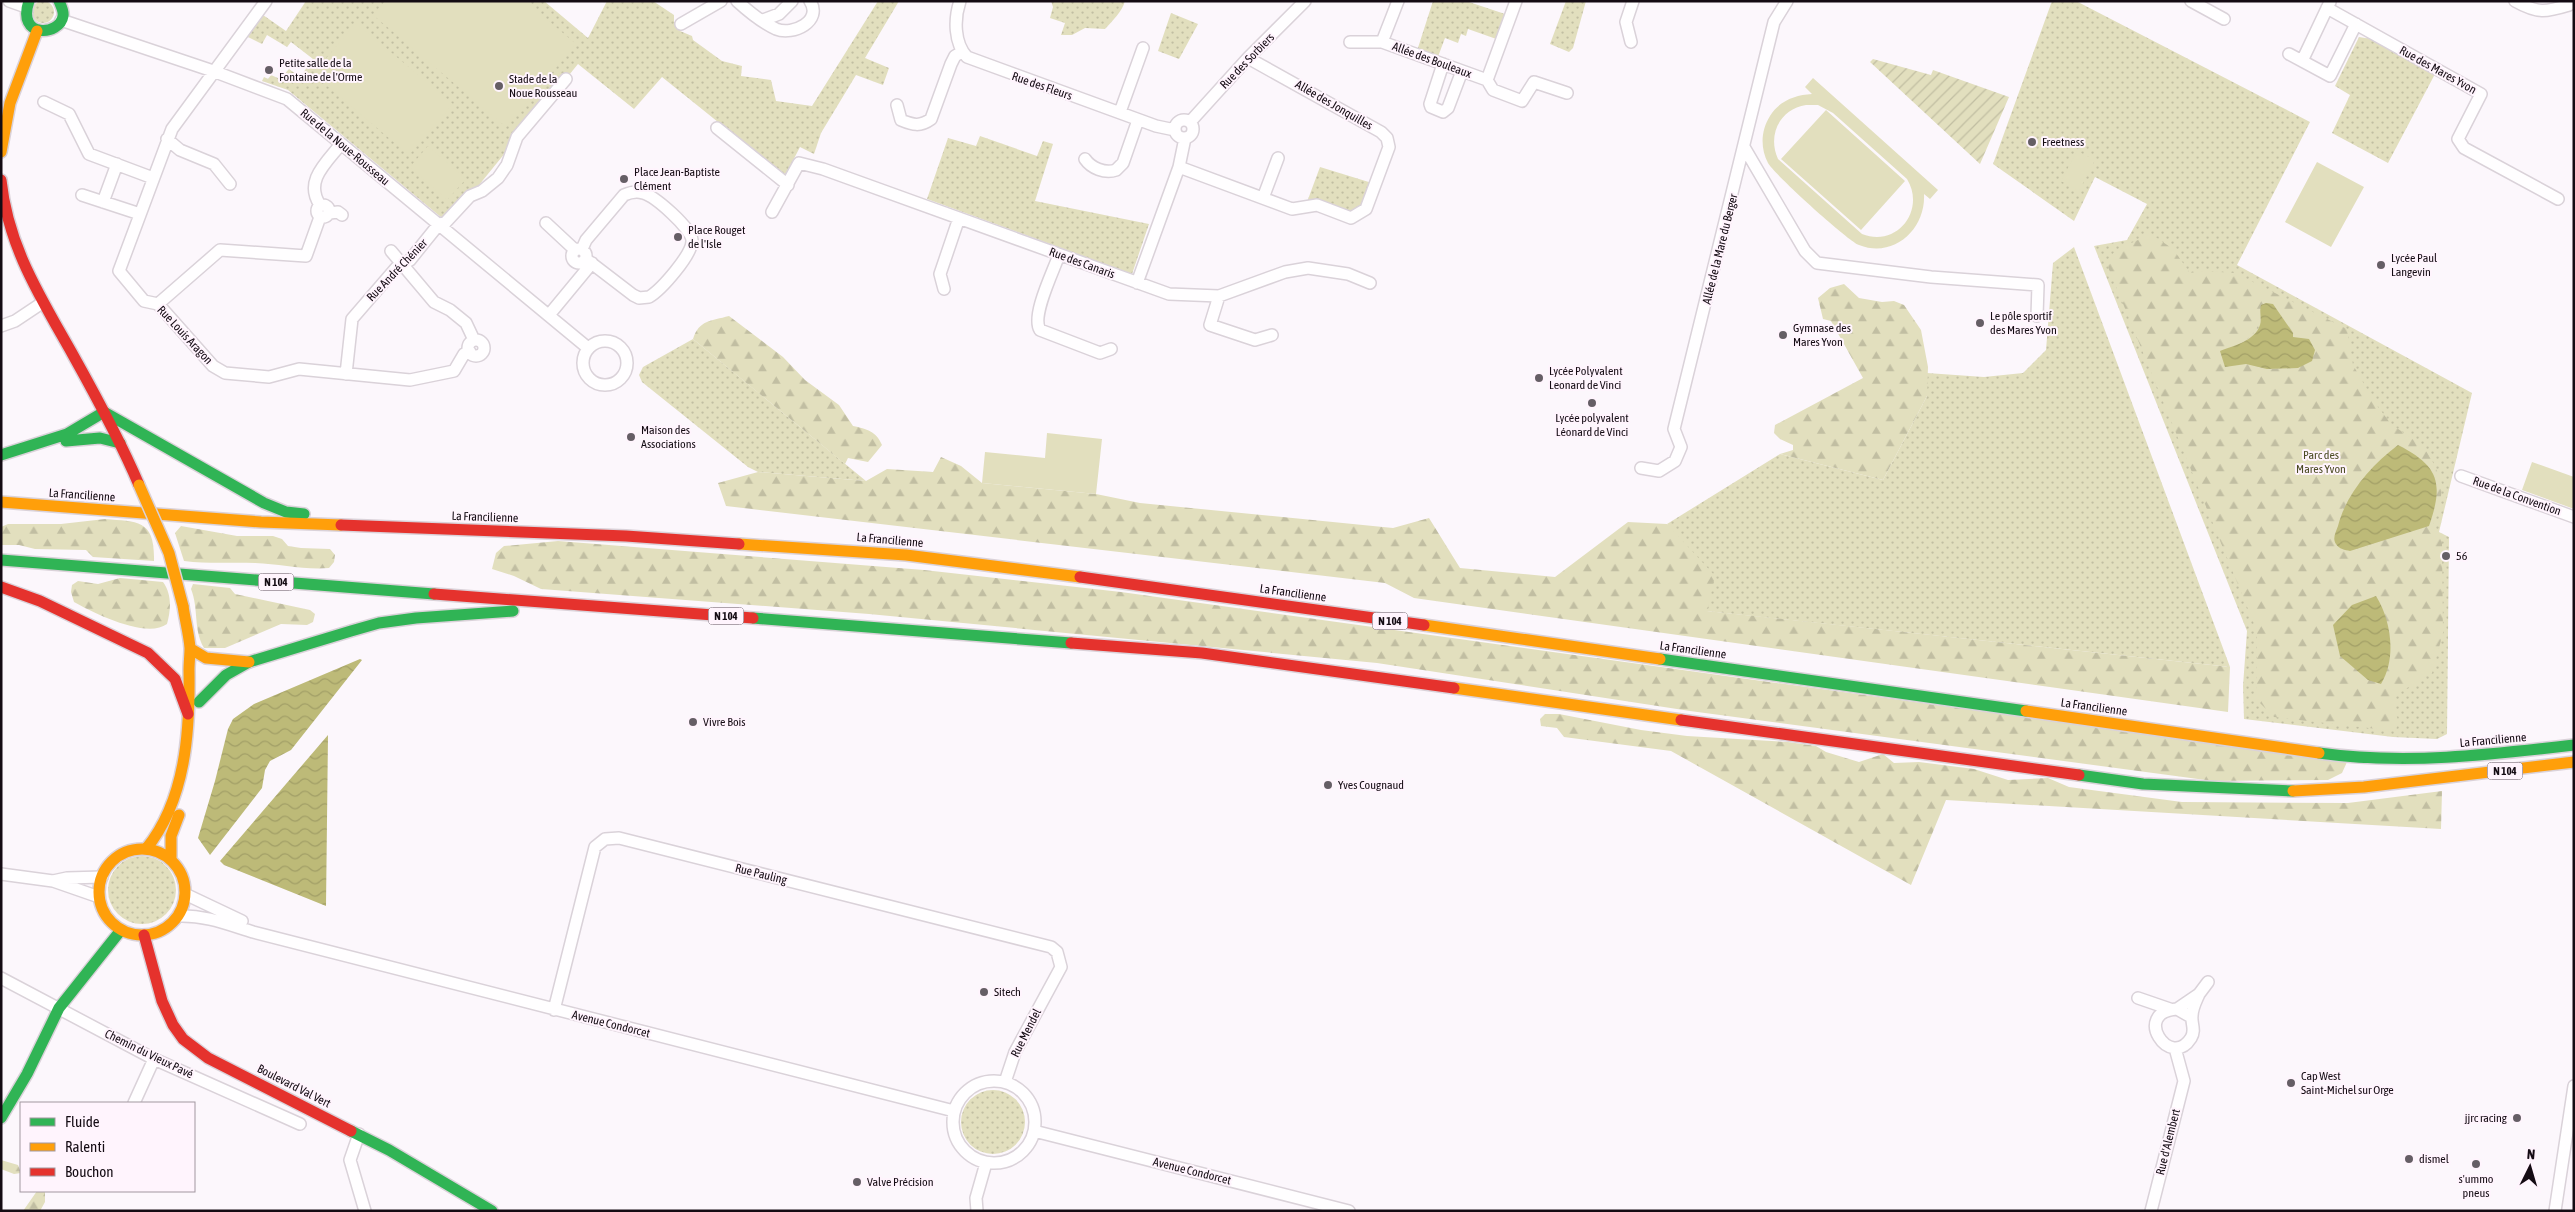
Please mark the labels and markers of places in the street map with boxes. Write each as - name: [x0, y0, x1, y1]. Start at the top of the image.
- place label: Petite salle de la Fontaine de l'Orme: [279, 56, 362, 84]
- marker: Petite salle de la Fontaine de l'Orme: [263, 64, 275, 76]
- place label: Stade de la Noue Rousseau: [509, 72, 578, 100]
- marker: Stade de la Noue Rousseau: [493, 80, 505, 92]
- place label: Freetness: [2042, 135, 2084, 149]
- marker: Freetness: [2026, 136, 2038, 148]
- place label: Place Jean-Baptiste Clément: [634, 165, 720, 193]
- marker: Place Jean-Baptiste Clément: [618, 173, 630, 185]
- place label: Place Rouget de l'Isle: [688, 223, 746, 251]
- marker: Place Rouget de l'Isle: [672, 231, 684, 243]
- place label: Lycée Paul Langevin: [2391, 251, 2438, 279]
- marker: Lycée Paul Langevin: [2375, 259, 2387, 271]
- place label: Le pôle sportif des Mares Yvon: [1990, 309, 2057, 337]
- marker: Le pôle sportif des Mares Yvon: [1974, 317, 1986, 329]
- place label: Gymnase des Mares Yvon: [1793, 321, 1851, 349]
- marker: Gymnase des Mares Yvon: [1777, 329, 1789, 341]
- place label: Lycée Polyvalent Leonard de Vinci: [1549, 364, 1623, 392]
- marker: Lycée Polyvalent Leonard de Vinci: [1533, 372, 1545, 384]
- marker: Lycée polyvalent Léonard de Vinci: [1586, 397, 1598, 409]
- place label: Lycée polyvalent Léonard de Vinci: [1555, 411, 1629, 439]
- place label: Maison des Associations: [641, 423, 696, 451]
- marker: Maison des Associations: [625, 431, 637, 443]
- place label: 56: [2456, 549, 2468, 563]
- marker: 56: [2440, 550, 2452, 562]
- place label: Vivre Bois: [703, 715, 746, 729]
- marker: Vivre Bois: [687, 716, 699, 728]
- place label: Yves Cougnaud: [1338, 778, 1404, 792]
- marker: Yves Cougnaud: [1322, 779, 1334, 791]
- place label: Sitech: [994, 985, 1021, 999]
- marker: Sitech: [978, 986, 990, 998]
- place label: Cap West Saint-Michel sur Orge: [2301, 1069, 2394, 1097]
- marker: Cap West Saint-Michel sur Orge: [2285, 1077, 2297, 1089]
- place label: jjrc racing: [2464, 1111, 2508, 1125]
- marker: jjrc racing: [2511, 1112, 2523, 1124]
- place label: dismel: [2419, 1152, 2450, 1166]
- marker: dismel: [2403, 1153, 2415, 1165]
- marker: s'ummo pneus: [2470, 1158, 2482, 1170]
- place label: s'ummo pneus: [2459, 1172, 2494, 1200]
- place label: Valve Précision: [867, 1175, 934, 1189]
- marker: Valve Précision: [851, 1176, 863, 1188]

